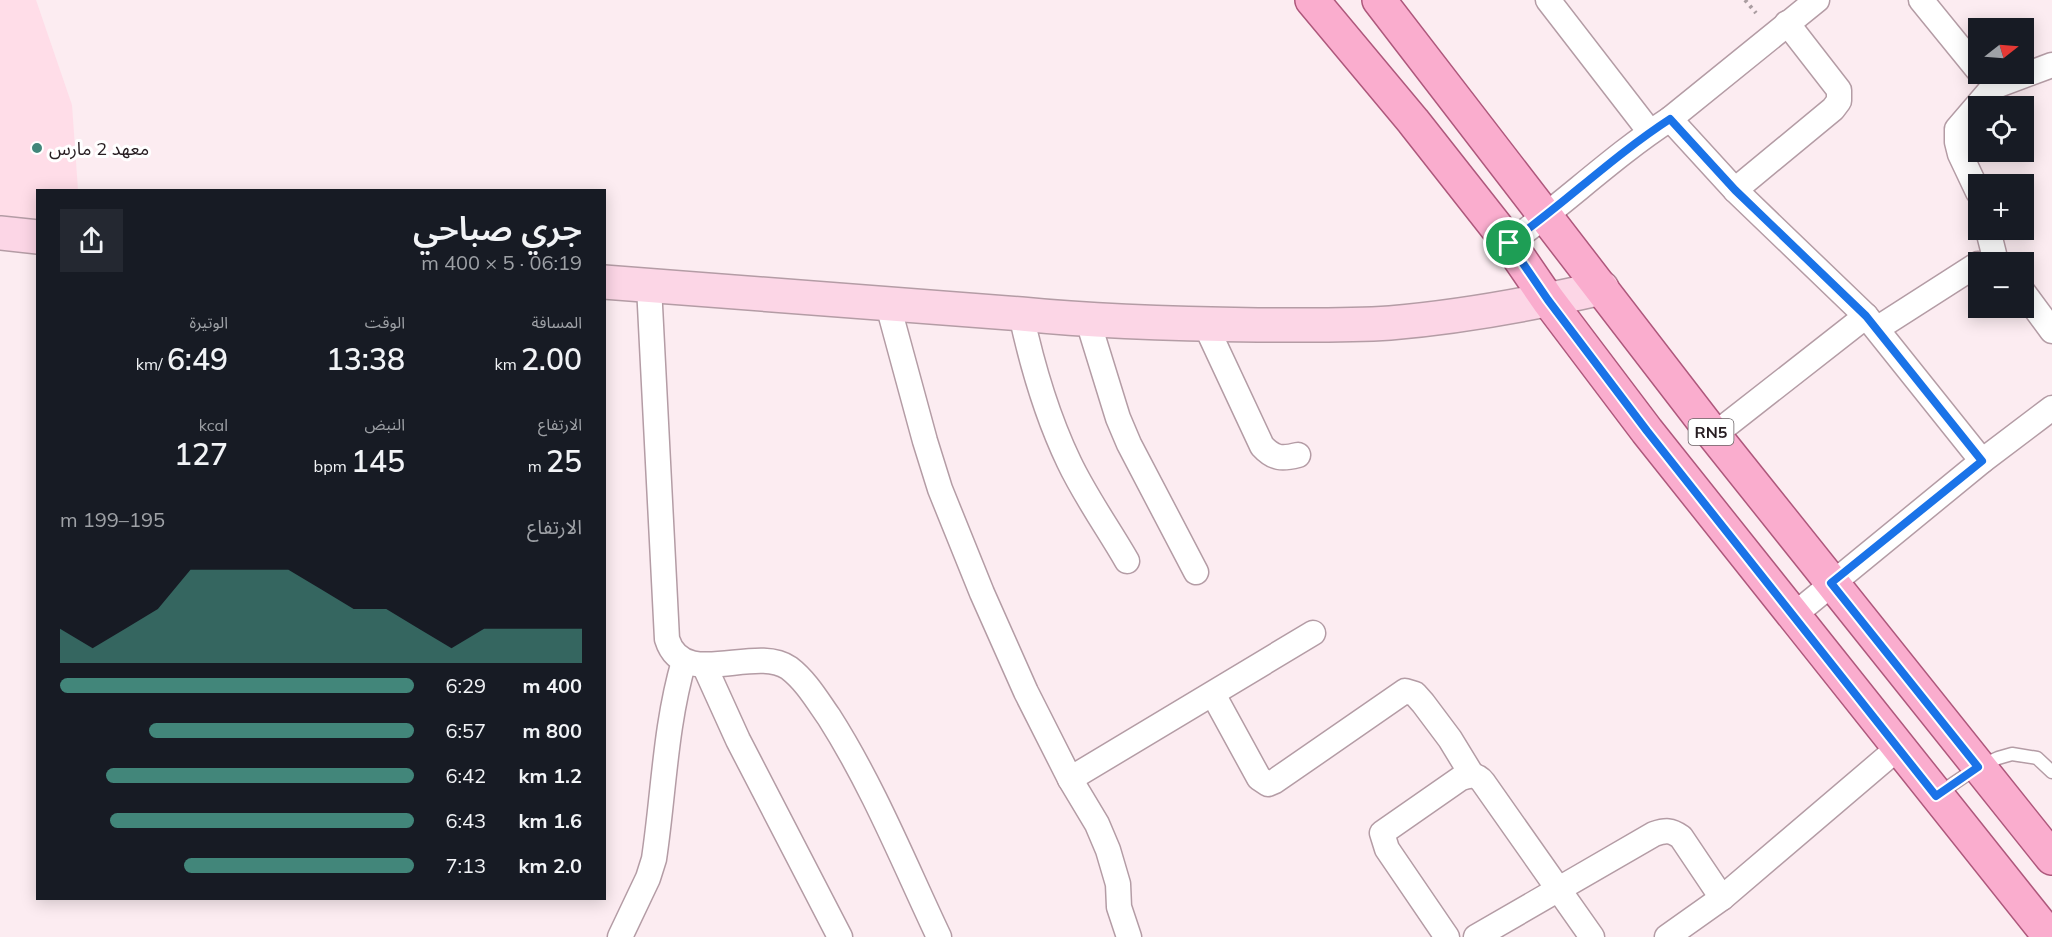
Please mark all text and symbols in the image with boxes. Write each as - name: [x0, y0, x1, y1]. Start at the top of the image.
- north arrow: [1968, 18, 2034, 84]
- map controls: [1968, 18, 2034, 318]
- button: locate: [1968, 96, 2034, 162]
- place label: معهد 2 مارس: [49, 137, 149, 160]
- marker: معهد 2 مارس: [30, 141, 44, 155]
- button: +: [1968, 174, 2034, 240]
- text: جري صباحي: [413, 207, 582, 248]
- button: share: [60, 209, 123, 272]
- pin: [1483, 217, 1534, 268]
- icon: arrive: [1492, 226, 1525, 259]
- text: 06:19 · 5 × 400 m: [421, 250, 582, 275]
- button: −: [1968, 252, 2034, 318]
- text: الوتيرة: [190, 312, 228, 332]
- text: الوقت: [365, 312, 405, 332]
- text: المسافة: [532, 312, 582, 332]
- text: 6:49: [167, 340, 228, 378]
- text: 13:38: [326, 340, 405, 378]
- text: 2.00: [521, 340, 582, 378]
- text: /km: [136, 354, 167, 374]
- text: km: [494, 354, 521, 374]
- text: النبض: [364, 414, 405, 434]
- text: الارتفاع: [538, 414, 582, 434]
- text: kcal: [199, 415, 228, 435]
- road number: RN5: [1688, 419, 1734, 445]
- text: 127: [174, 435, 228, 473]
- text: 145: [351, 442, 405, 480]
- text: 25: [546, 442, 582, 480]
- text: bpm: [314, 456, 351, 476]
- text: m: [528, 456, 546, 476]
- text: 195–199 m: [60, 507, 165, 532]
- text: الارتفاع: [527, 514, 582, 539]
- text: 6:29: [445, 673, 486, 698]
- text: 400 m: [523, 673, 582, 698]
- text: 6:57: [445, 718, 486, 743]
- text: 800 m: [523, 718, 582, 743]
- text: 6:42: [445, 763, 486, 788]
- text: 1.2 km: [519, 763, 582, 788]
- text: 6:43: [445, 808, 486, 833]
- text: 1.6 km: [519, 808, 582, 833]
- text: 7:13: [445, 853, 486, 878]
- text: 2.0 km: [519, 853, 582, 878]

